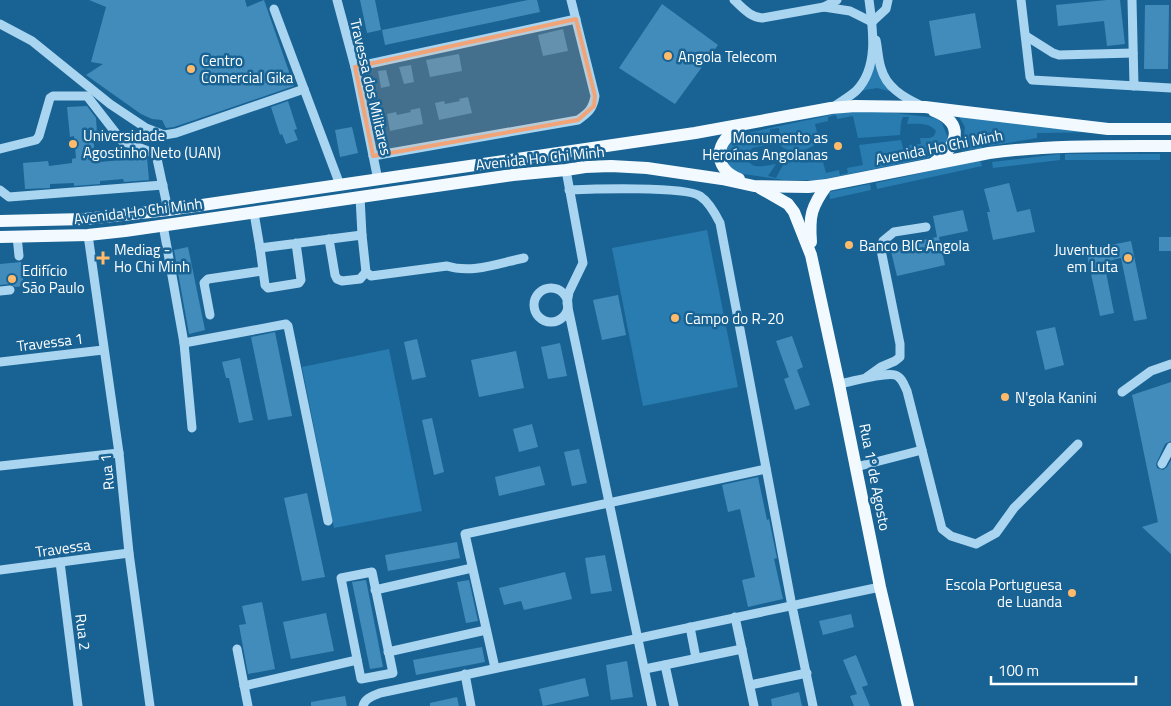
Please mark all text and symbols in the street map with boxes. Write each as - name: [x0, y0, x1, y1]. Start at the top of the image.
- street label: Travessa dos Militares: [344, 16, 398, 158]
- place label: Angola Telecom: [678, 45, 777, 68]
- place label: Centro Comercial Gika: [201, 49, 294, 89]
- marker: Angola Telecom: [662, 50, 674, 62]
- marker: Centro Comercial Gika: [185, 63, 197, 75]
- street label: Avenida Ho Chi Minh: [873, 123, 1005, 171]
- place label: Universidade Agostinho Neto (UAN): [83, 124, 221, 164]
- place label: Monumento as Heroínas Angolanas: [702, 126, 828, 166]
- marker: Universidade Agostinho Neto (UAN): [67, 138, 79, 150]
- street label: Avenida Ho Chi Minh: [474, 140, 606, 176]
- marker: Monumento as Heroínas Angolanas: [832, 140, 844, 152]
- street label: Avenida Ho Chi Minh: [72, 192, 204, 230]
- place label: Banco BIC Angola: [859, 234, 970, 257]
- place label: Mediag - Ho Chi Minh: [114, 238, 190, 278]
- place label: Juventude em Luta: [1054, 238, 1118, 278]
- marker: Banco BIC Angola: [843, 239, 855, 251]
- marker: Mediag - Ho Chi Minh: [96, 251, 110, 265]
- marker: Juventude em Luta: [1122, 252, 1134, 264]
- place label: Edifício São Paulo: [22, 259, 85, 299]
- marker: Edifício São Paulo: [6, 273, 18, 285]
- place label: Campo do R-20: [685, 307, 784, 330]
- marker: Campo do R-20: [669, 312, 681, 324]
- street label: Travessa 1: [15, 326, 85, 358]
- place label: N'gola Kanini: [1015, 386, 1097, 409]
- marker: N'gola Kanini: [999, 391, 1011, 403]
- street label: Rua 1º de Agosto: [853, 421, 897, 533]
- street label: Rua 1: [94, 453, 120, 491]
- street label: Travessa: [34, 533, 92, 563]
- place label: Escola Portuguesa de Luanda: [945, 573, 1062, 613]
- marker: Escola Portuguesa de Luanda: [1066, 587, 1078, 599]
- street label: Rua 2: [69, 613, 97, 651]
- scale bar: [991, 654, 1136, 686]
- text: 100 m: [998, 659, 1039, 682]

